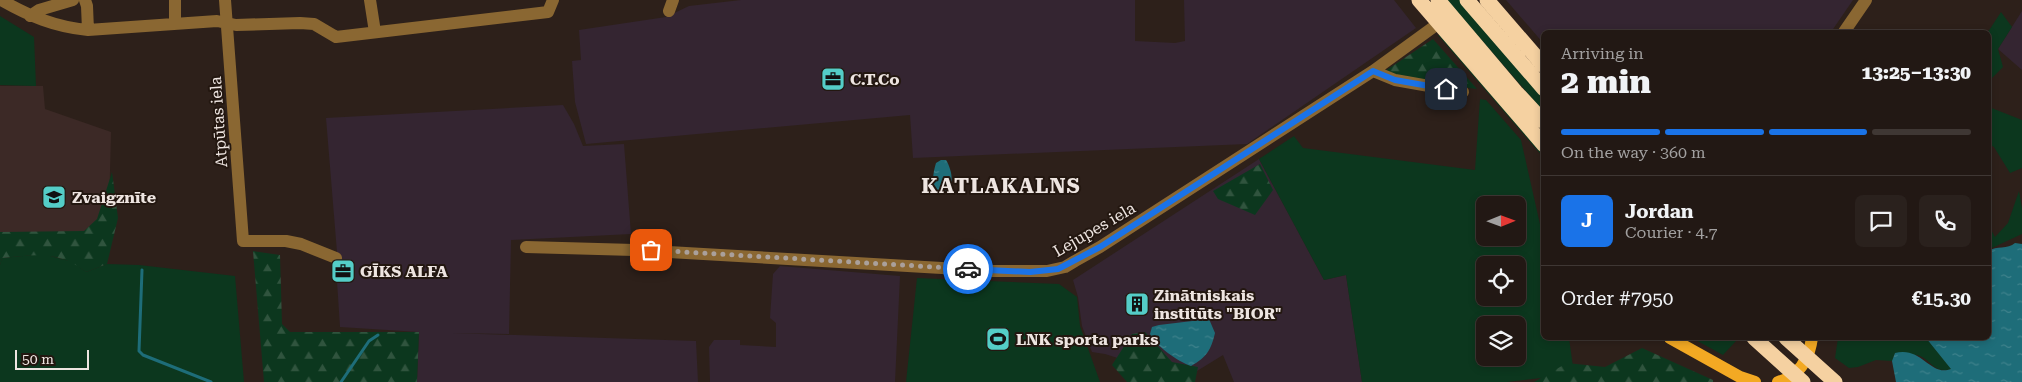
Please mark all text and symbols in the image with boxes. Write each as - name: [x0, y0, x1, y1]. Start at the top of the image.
- text: Arriving in: [1561, 44, 1644, 63]
- text: 13:25–13:30: [1862, 61, 1971, 84]
- text: 2 min: [1561, 63, 1651, 101]
- office icon: C.T.Co: [820, 66, 846, 92]
- pin: [1425, 68, 1467, 110]
- place label: C.T.Co: [850, 70, 900, 89]
- icon: home: [1432, 75, 1460, 103]
- street label: Atpūtas iela: [206, 76, 231, 168]
- text: On the way · 360 m: [1561, 143, 1706, 162]
- district label: KATLAKALNS: [921, 174, 1081, 198]
- school or university icon: Zvaigznīte: [41, 184, 67, 210]
- place label: Zvaigznīte: [72, 188, 156, 207]
- button: chat: [1855, 195, 1907, 247]
- button: phone: [1919, 195, 1971, 247]
- north arrow: [1476, 196, 1526, 246]
- map controls: [1476, 196, 1526, 366]
- street label: Lejupes iela: [1050, 198, 1139, 261]
- text: Jordan: [1625, 200, 1694, 223]
- text: J: [1581, 209, 1593, 232]
- text: Courier · 4.7: [1625, 223, 1718, 242]
- pin: [630, 229, 672, 271]
- icon: bag: [637, 236, 665, 264]
- courier: [943, 244, 993, 294]
- icon: car: [954, 255, 982, 283]
- button: locate: [1476, 256, 1526, 306]
- office icon: GĪKS ALFA: [330, 258, 356, 284]
- place label: GĪKS ALFA: [360, 262, 448, 281]
- place label: Zinātniskais institūts "BIOR": [1154, 286, 1282, 323]
- text: Order #7950: [1561, 287, 1673, 310]
- text: €15.30: [1912, 287, 1971, 310]
- building icon: Zinātniskais institūts "BIOR": [1124, 291, 1150, 317]
- button: layers: [1476, 316, 1526, 366]
- sports icon: LNK sporta parks: [985, 326, 1011, 352]
- place label: LNK sporta parks: [1016, 330, 1159, 349]
- scale bar: [15, 347, 89, 370]
- text: 50 m: [22, 351, 54, 367]

